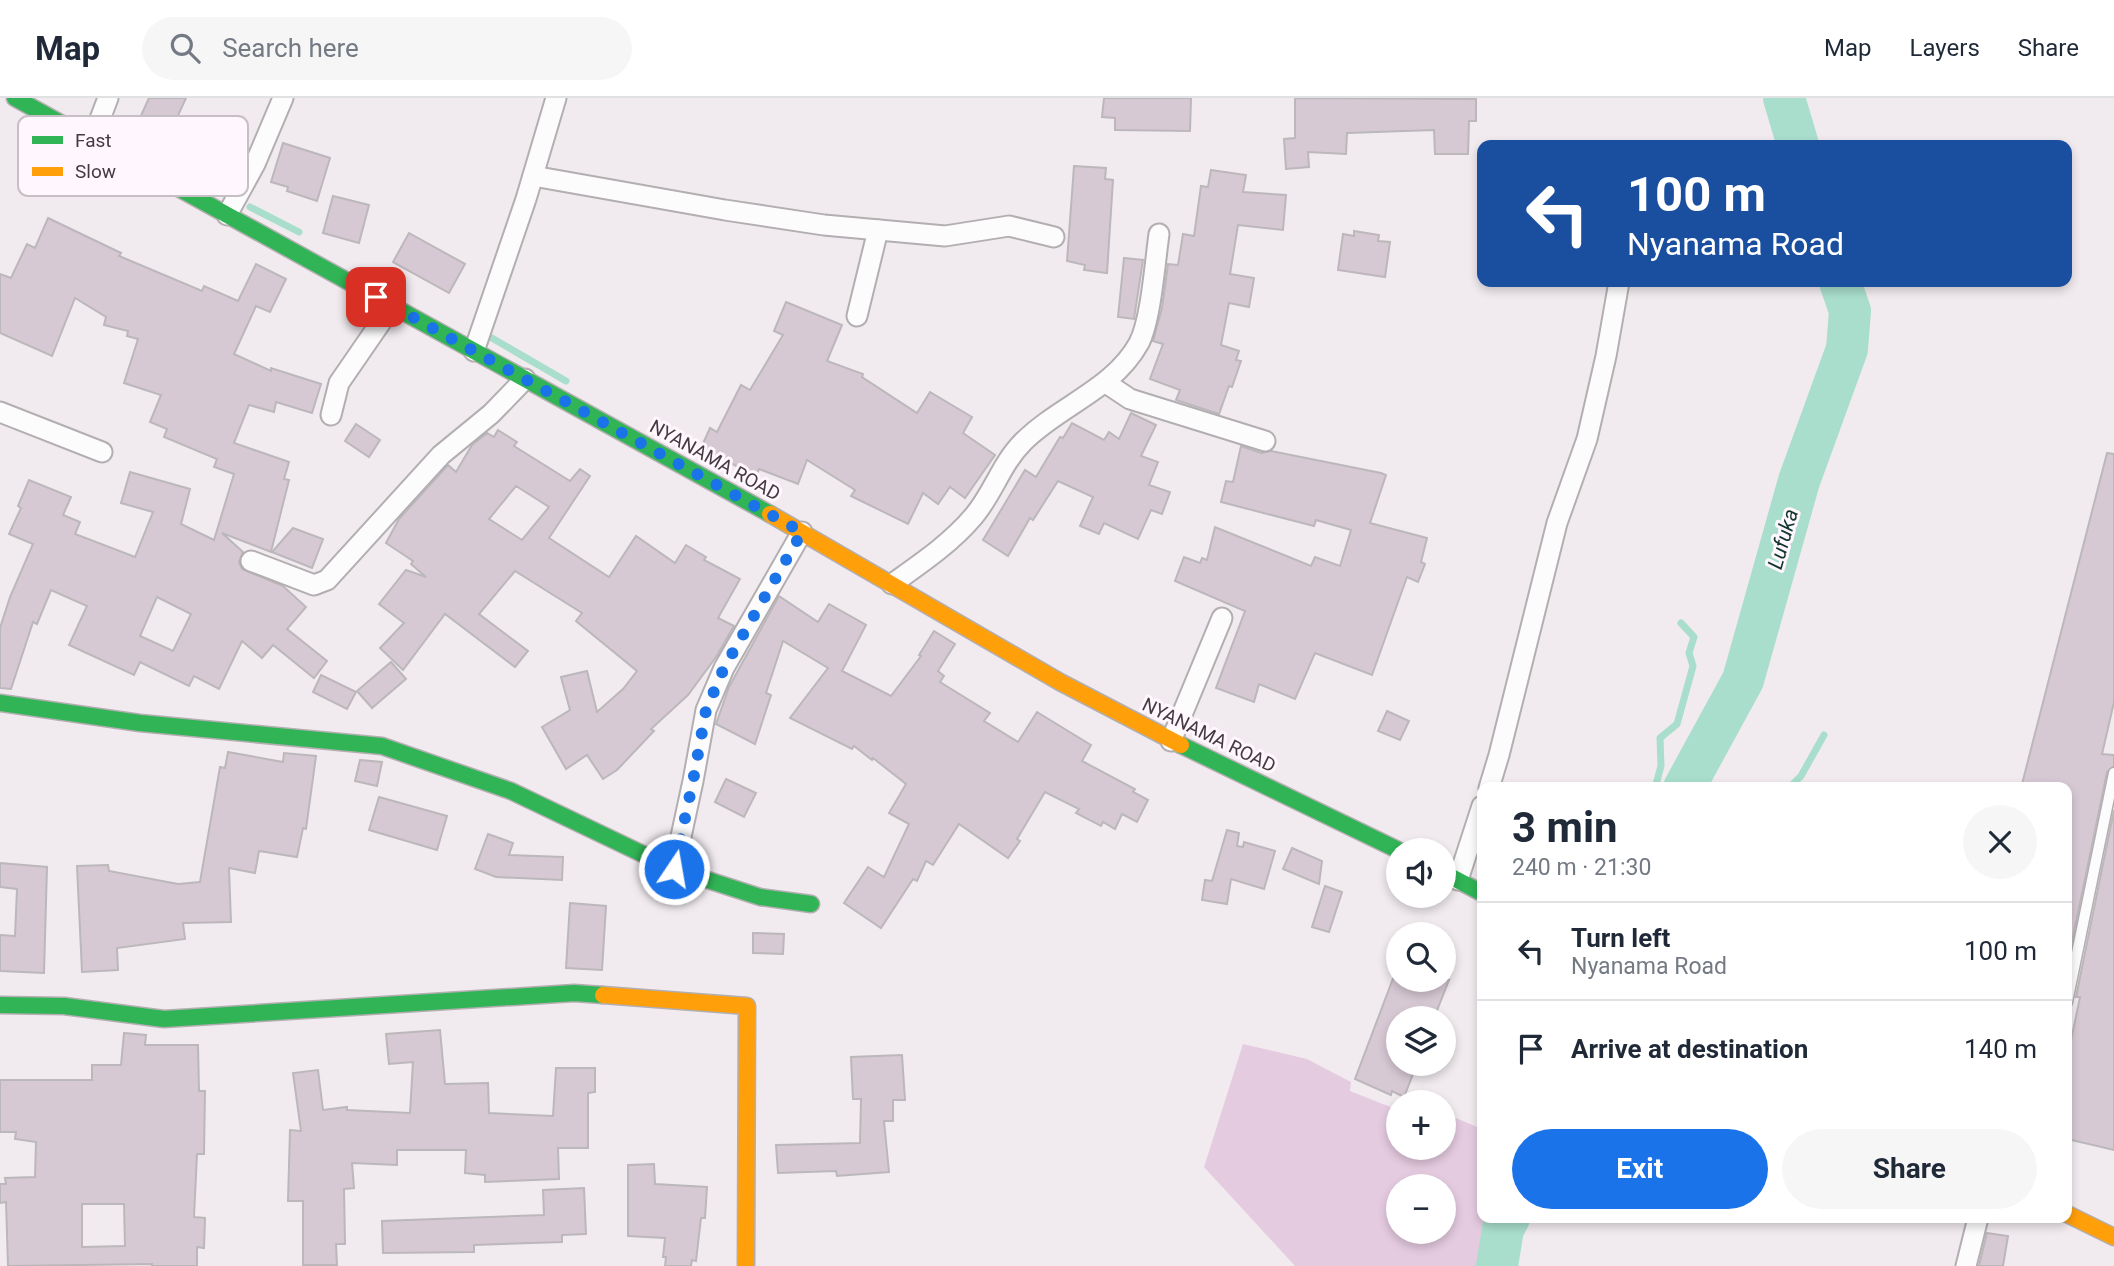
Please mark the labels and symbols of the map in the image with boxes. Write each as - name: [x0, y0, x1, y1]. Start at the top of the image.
- legend: [18, 116, 248, 196]
- text: Fast: [75, 129, 112, 152]
- text: Slow: [75, 160, 116, 183]
- pin: [346, 267, 406, 327]
- street label: NYANAMA ROAD: [646, 415, 784, 505]
- water label: Lufuka: [1763, 506, 1803, 572]
- street label: NYANAMA ROAD: [1139, 693, 1279, 777]
- position arrow: [637, 832, 711, 906]

